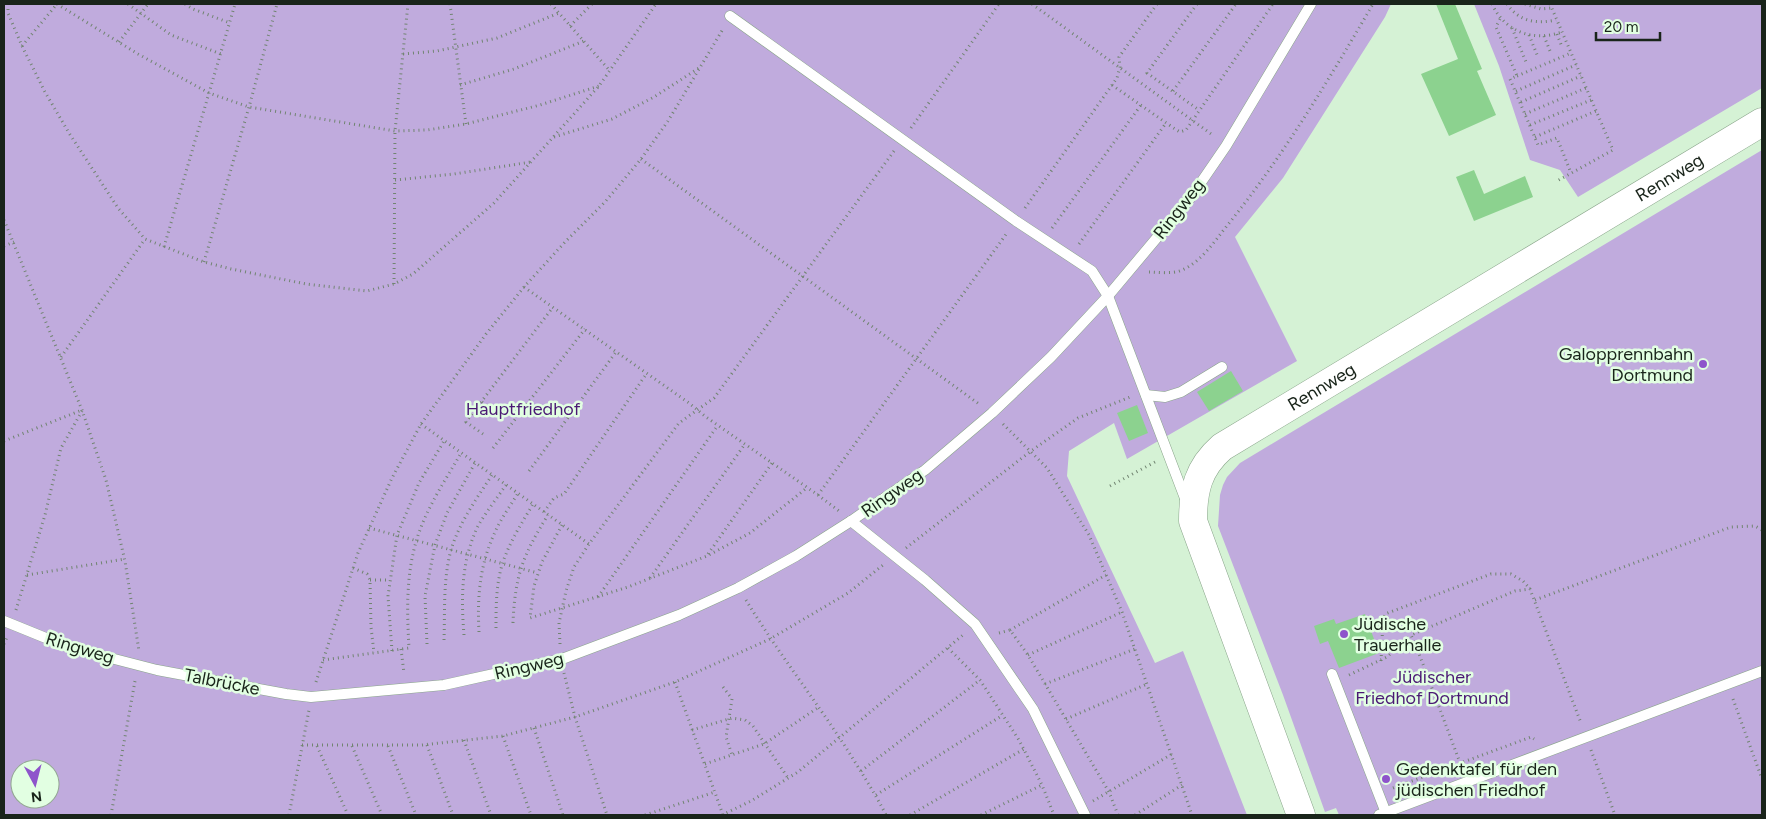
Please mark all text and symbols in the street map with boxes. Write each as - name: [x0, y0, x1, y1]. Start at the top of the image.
- scale bar: [1596, 10, 1660, 42]
- text: 20 m: [1604, 18, 1638, 36]
- street label: Rennweg: [1632, 149, 1707, 207]
- street label: Ringweg: [1149, 175, 1209, 243]
- place label: Galopprennbahn Dortmund: [1559, 343, 1693, 386]
- street label: Rennweg: [1284, 358, 1360, 416]
- marker: Galopprennbahn Dortmund: [1697, 358, 1709, 370]
- park label: Hauptfriedhof: [466, 398, 581, 420]
- street label: Ringweg: [857, 464, 927, 522]
- place label: Jüdische Trauerhalle: [1354, 613, 1441, 656]
- street label: Ringweg: [43, 627, 117, 669]
- marker: Jüdische Trauerhalle: [1338, 628, 1350, 640]
- street label: Ringweg: [492, 647, 566, 685]
- street label: Talbrücke: [182, 664, 262, 700]
- park label: Jüdischer Friedhof Dortmund: [1355, 666, 1509, 709]
- place label: Gedenktafel für den jüdischen Friedhof: [1395, 758, 1557, 801]
- north arrow: [10, 759, 60, 809]
- marker: Gedenktafel für den jüdischen Friedhof: [1380, 773, 1392, 785]
- text: N: [30, 787, 43, 806]

